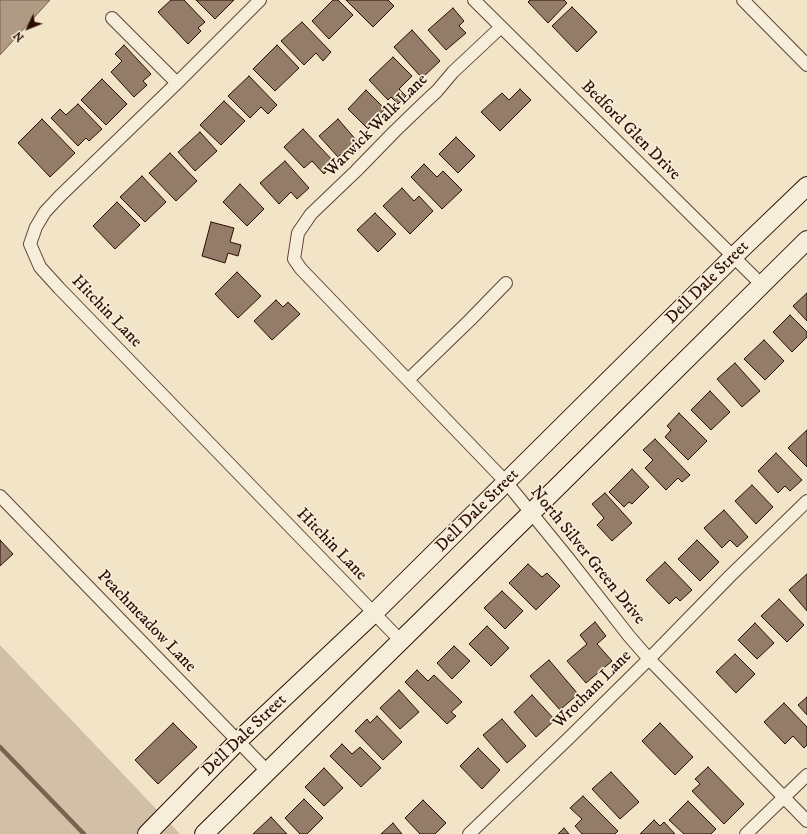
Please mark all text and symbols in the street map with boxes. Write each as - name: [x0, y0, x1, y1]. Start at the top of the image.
- north arrow: [8, 8, 48, 48]
- text: N: [11, 28, 27, 44]
- street label: Warwick Walk Lane: [321, 70, 433, 182]
- street label: Bedford Glen Drive: [576, 77, 684, 185]
- street label: Dell Dale Street: [662, 237, 754, 329]
- street label: Hitchin Lane: [67, 272, 145, 352]
- street label: Dell Dale Street: [432, 465, 524, 557]
- street label: North Silver Green Drive: [525, 483, 649, 629]
- street label: Hitchin Lane: [292, 505, 370, 585]
- street label: Peachmeadow Lane: [92, 567, 200, 677]
- street label: Wrotham Lane: [550, 647, 636, 733]
- street label: Dell Dale Street: [199, 691, 291, 781]

